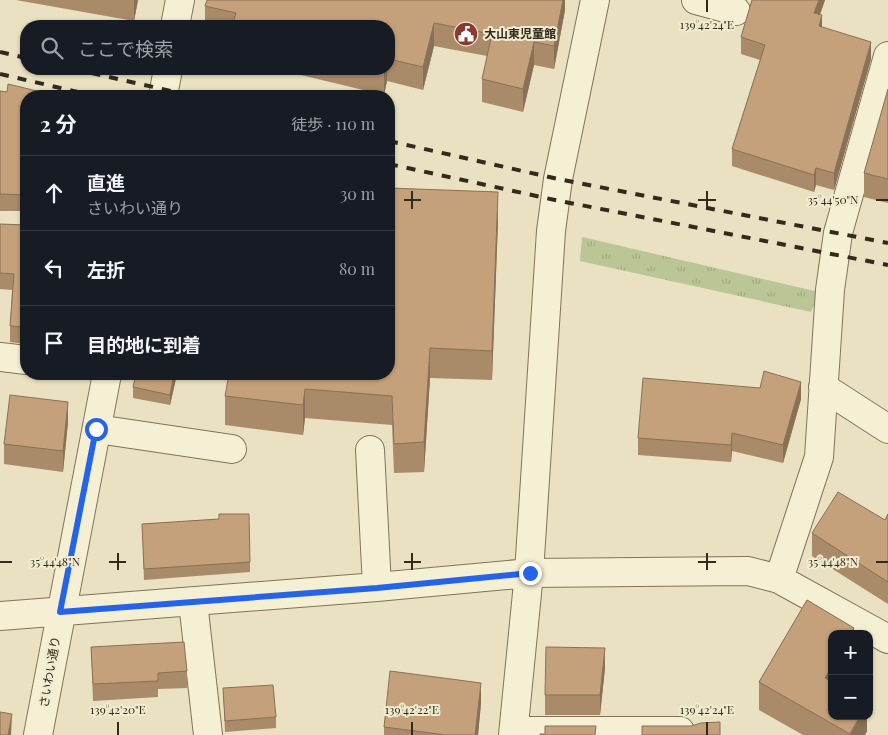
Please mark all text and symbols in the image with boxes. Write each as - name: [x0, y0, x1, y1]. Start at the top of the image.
- text: 139°42'24"E: [680, 16, 734, 32]
- search box: [20, 20, 395, 75]
- public building icon: 大山東児童館: [453, 21, 479, 47]
- place label: 大山東児童館: [484, 25, 556, 41]
- icon: search: [38, 34, 66, 62]
- text: ここで検索: [78, 35, 173, 61]
- text: 2 分: [40, 109, 77, 137]
- text: 徒歩 · 110 m: [291, 113, 375, 134]
- text: 直進: [87, 169, 125, 195]
- icon: ahead: [40, 179, 68, 207]
- text: 30 m: [340, 183, 375, 204]
- text: 35°44'50"N: [807, 191, 859, 207]
- text: さいわい通り: [87, 197, 183, 218]
- icon: left: [40, 254, 68, 282]
- text: 左折: [87, 256, 125, 282]
- text: 80 m: [339, 258, 375, 279]
- icon: arrive: [40, 329, 68, 357]
- text: 目的地に到着: [87, 331, 201, 357]
- route start: [85, 418, 108, 441]
- text: 35°44'48"N: [30, 553, 81, 569]
- text: 35°44'48"N: [808, 553, 859, 569]
- route end: [519, 562, 542, 585]
- map controls: [828, 630, 873, 720]
- button: +: [828, 630, 873, 675]
- street label: さいわい通り: [35, 635, 63, 709]
- button: −: [828, 675, 873, 720]
- text: 139°42'20"E: [90, 701, 146, 717]
- text: 139°42'22"E: [385, 701, 439, 717]
- text: 139°42'24"E: [680, 701, 734, 717]

